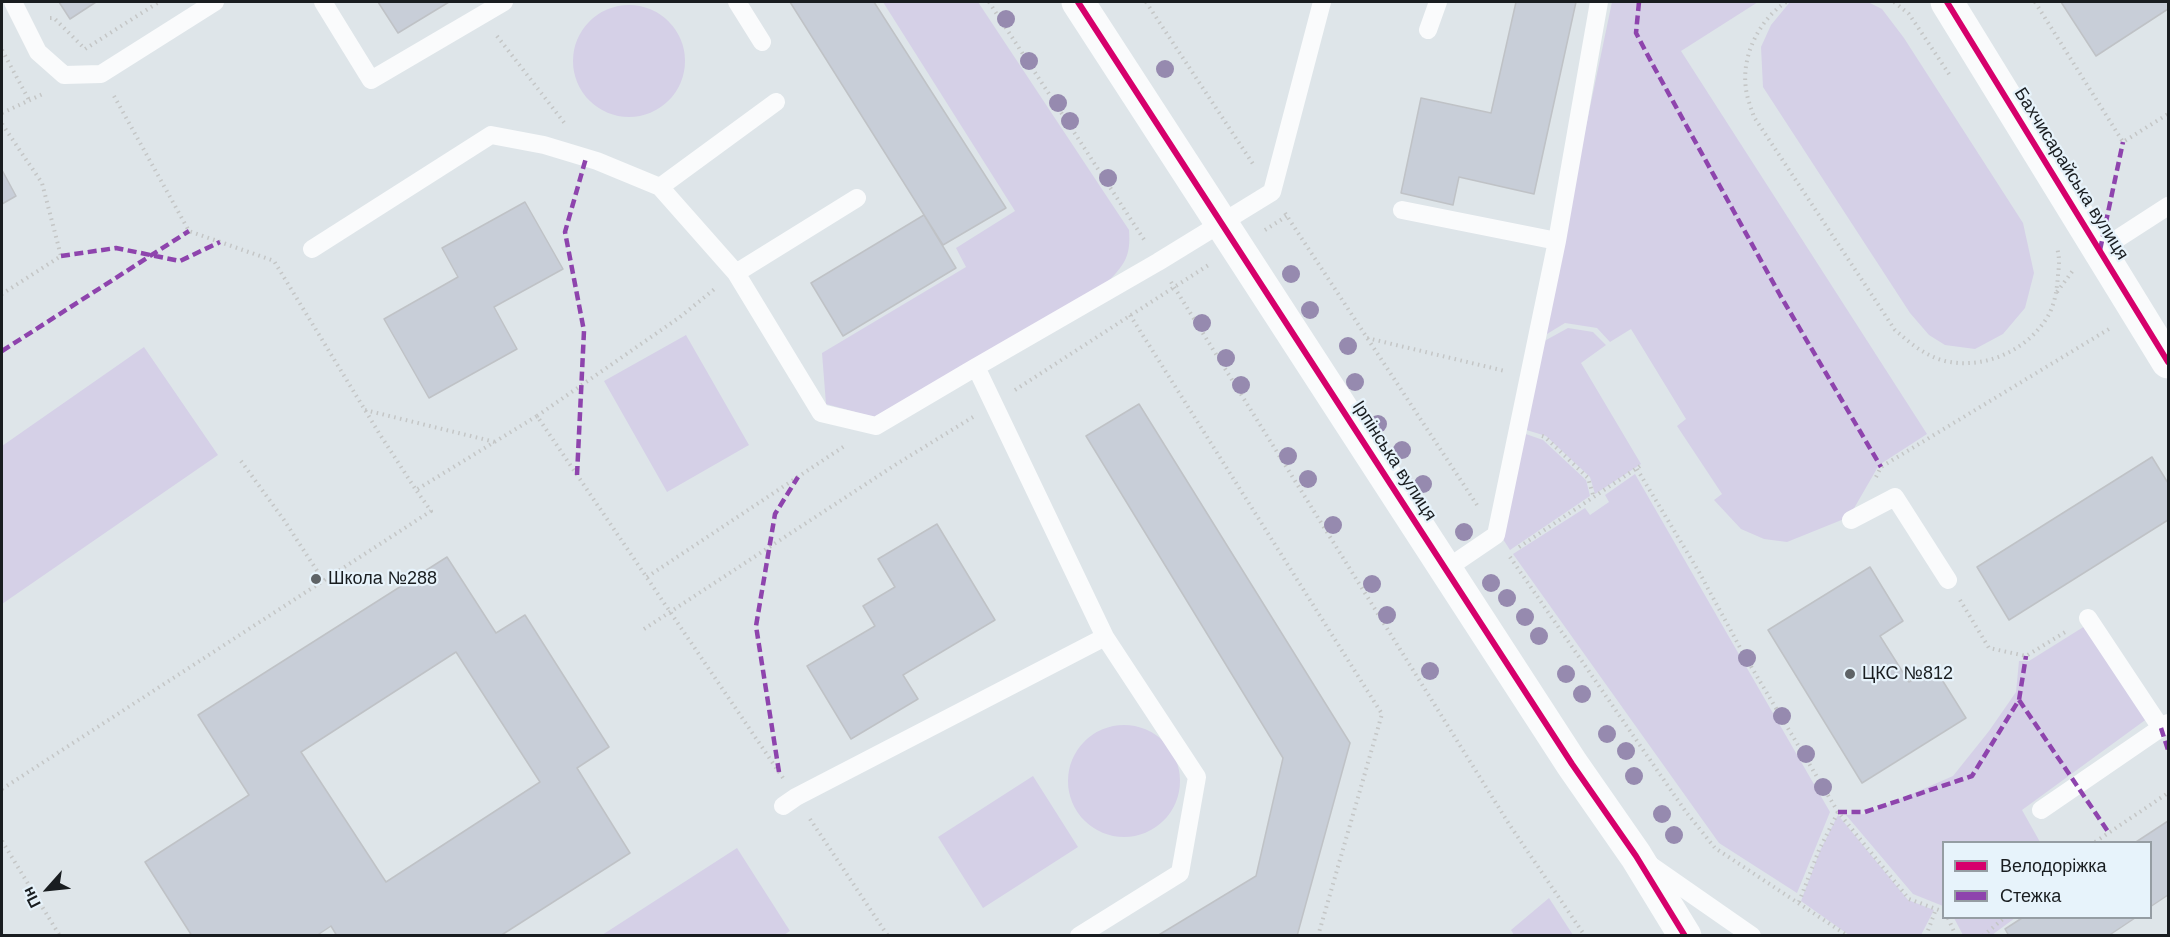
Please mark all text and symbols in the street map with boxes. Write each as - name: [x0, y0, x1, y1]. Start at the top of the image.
- street label: Бахчисарайська вулиця: [2009, 84, 2133, 264]
- street label: Ірпінська вулиця: [1347, 397, 1441, 525]
- place label: Школа №288: [328, 568, 437, 590]
- marker: Школа №288: [309, 572, 323, 586]
- place label: ЦКС №812: [1862, 663, 1953, 685]
- marker: ЦКС №812: [1843, 667, 1857, 681]
- legend: [1942, 841, 2152, 919]
- text: Велодоріжка: [2000, 856, 2107, 876]
- north arrow: [18, 859, 78, 919]
- text: Пн: [19, 884, 44, 911]
- text: Стежка: [2000, 886, 2061, 906]

